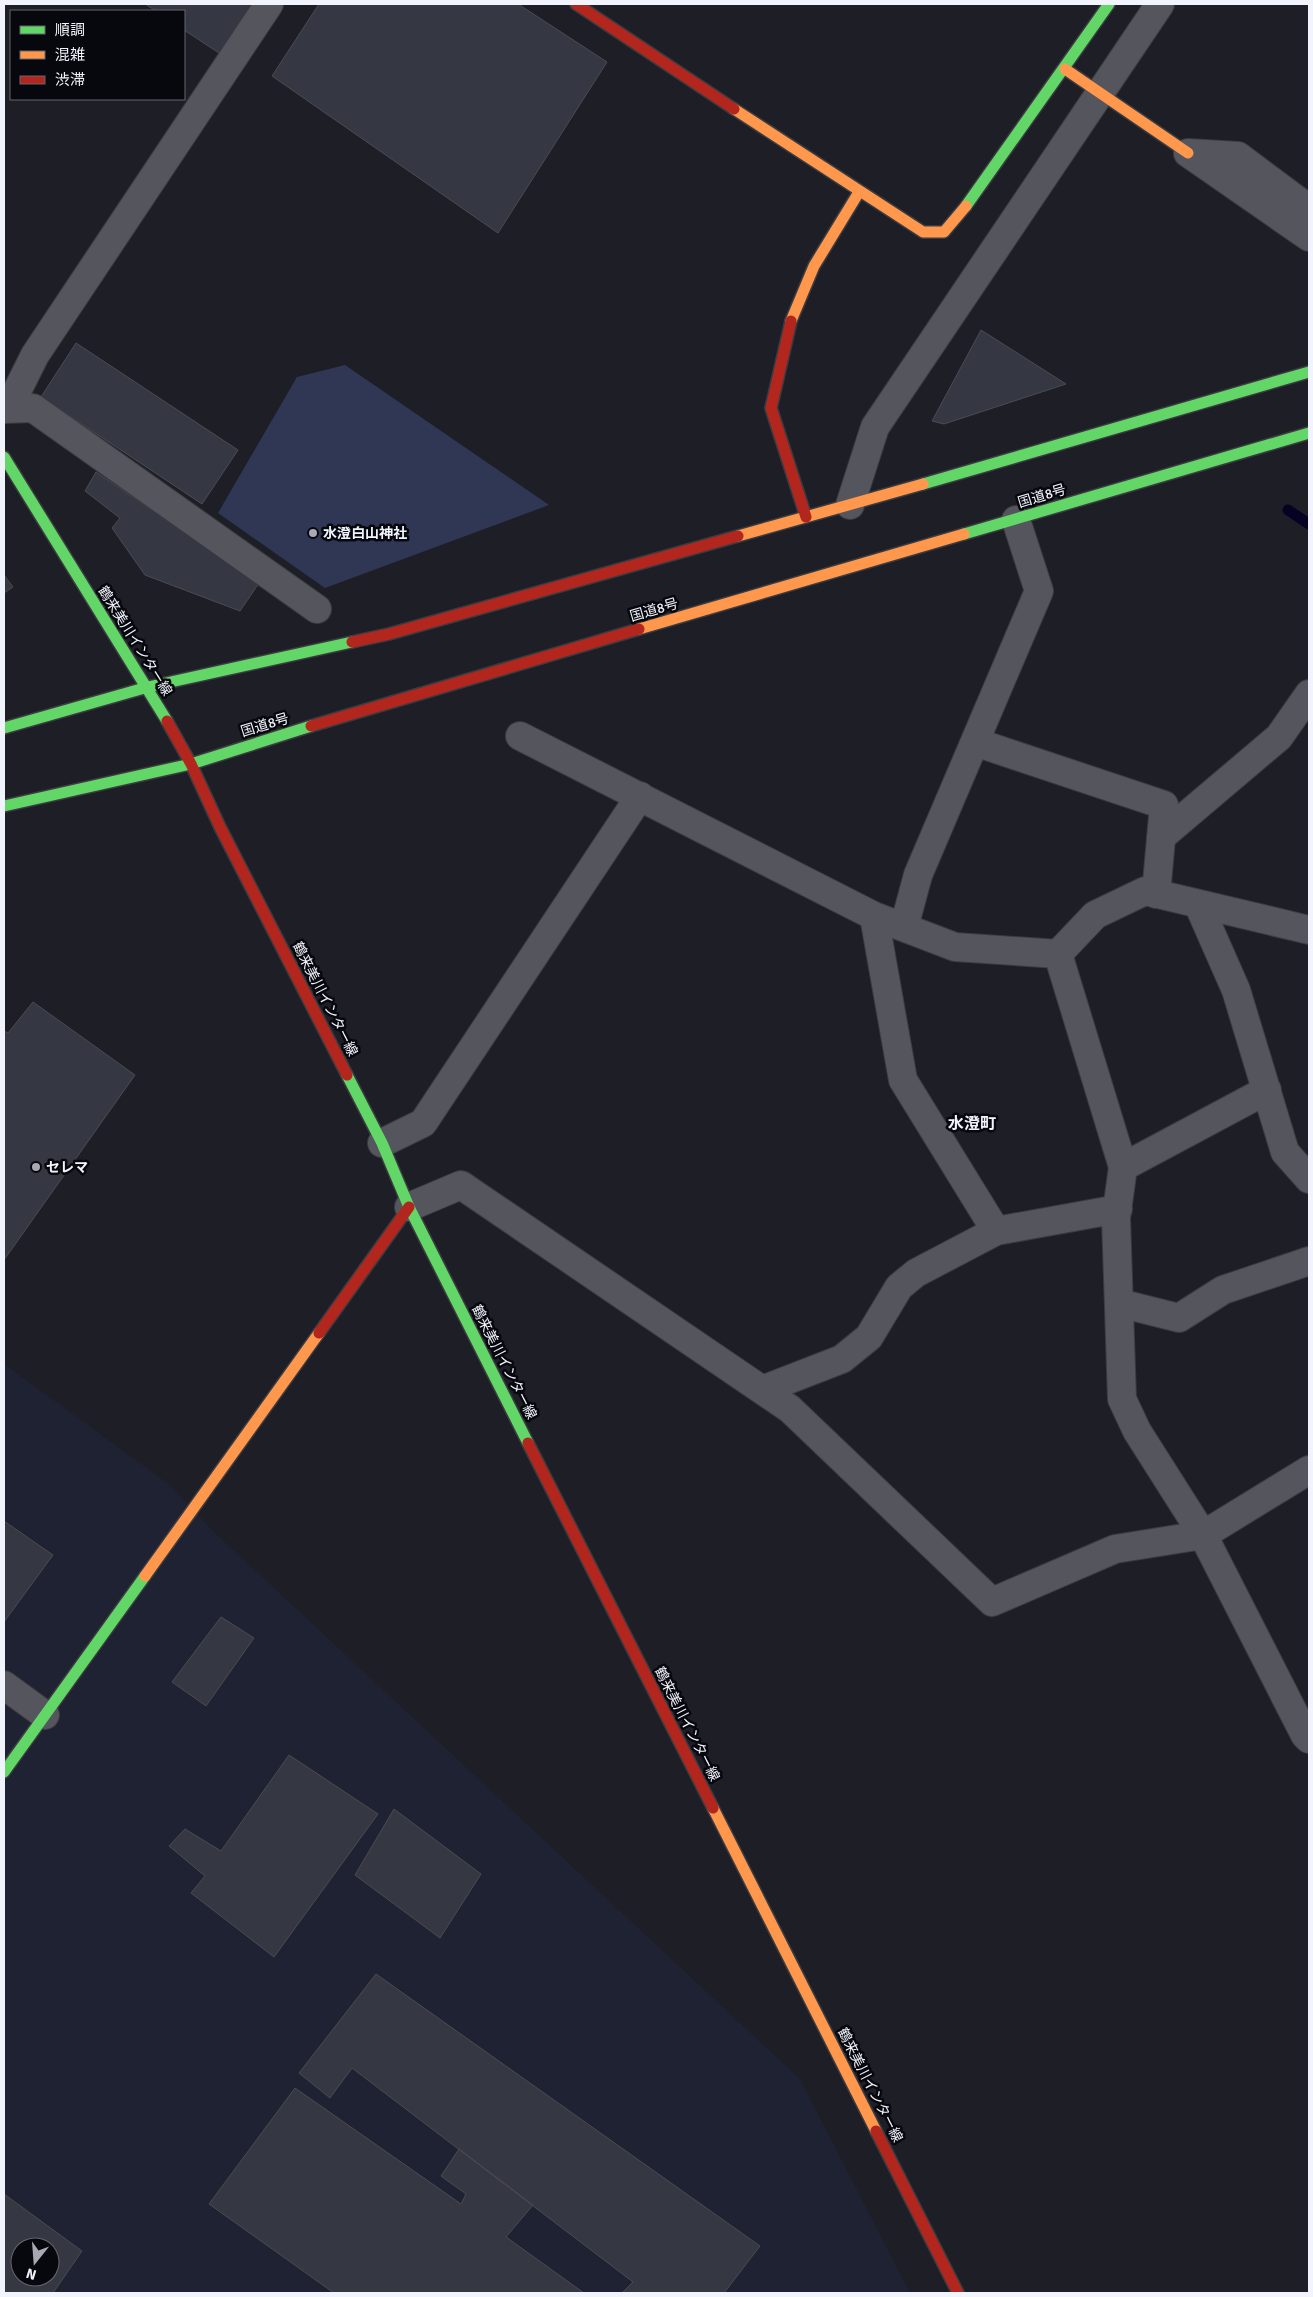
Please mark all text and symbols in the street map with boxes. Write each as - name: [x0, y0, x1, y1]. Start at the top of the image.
- legend: [10, 10, 185, 100]
- text: 順調: [55, 21, 85, 39]
- text: 混雑: [55, 46, 85, 64]
- text: 渋滞: [55, 71, 85, 89]
- street label: 国道8号: [1016, 481, 1068, 511]
- place label: 水澄白山神社: [323, 525, 407, 542]
- marker: 水澄白山神社: [307, 527, 319, 539]
- street label: 鶴来美川インター線: [94, 583, 176, 699]
- street label: 国道8号: [628, 595, 680, 625]
- street label: 国道8号: [239, 710, 291, 740]
- street label: 鶴来美川インター線: [289, 939, 361, 1059]
- district label: 水澄町: [948, 1114, 996, 1134]
- place label: セレマ: [46, 1159, 88, 1176]
- marker: セレマ: [30, 1161, 42, 1173]
- street label: 鶴来美川インター線: [468, 1302, 540, 1422]
- street label: 鶴来美川インター線: [651, 1664, 723, 1784]
- street label: 鶴来美川インター線: [834, 2025, 906, 2145]
- north arrow: [10, 2237, 60, 2287]
- text: N: [24, 2264, 38, 2284]

